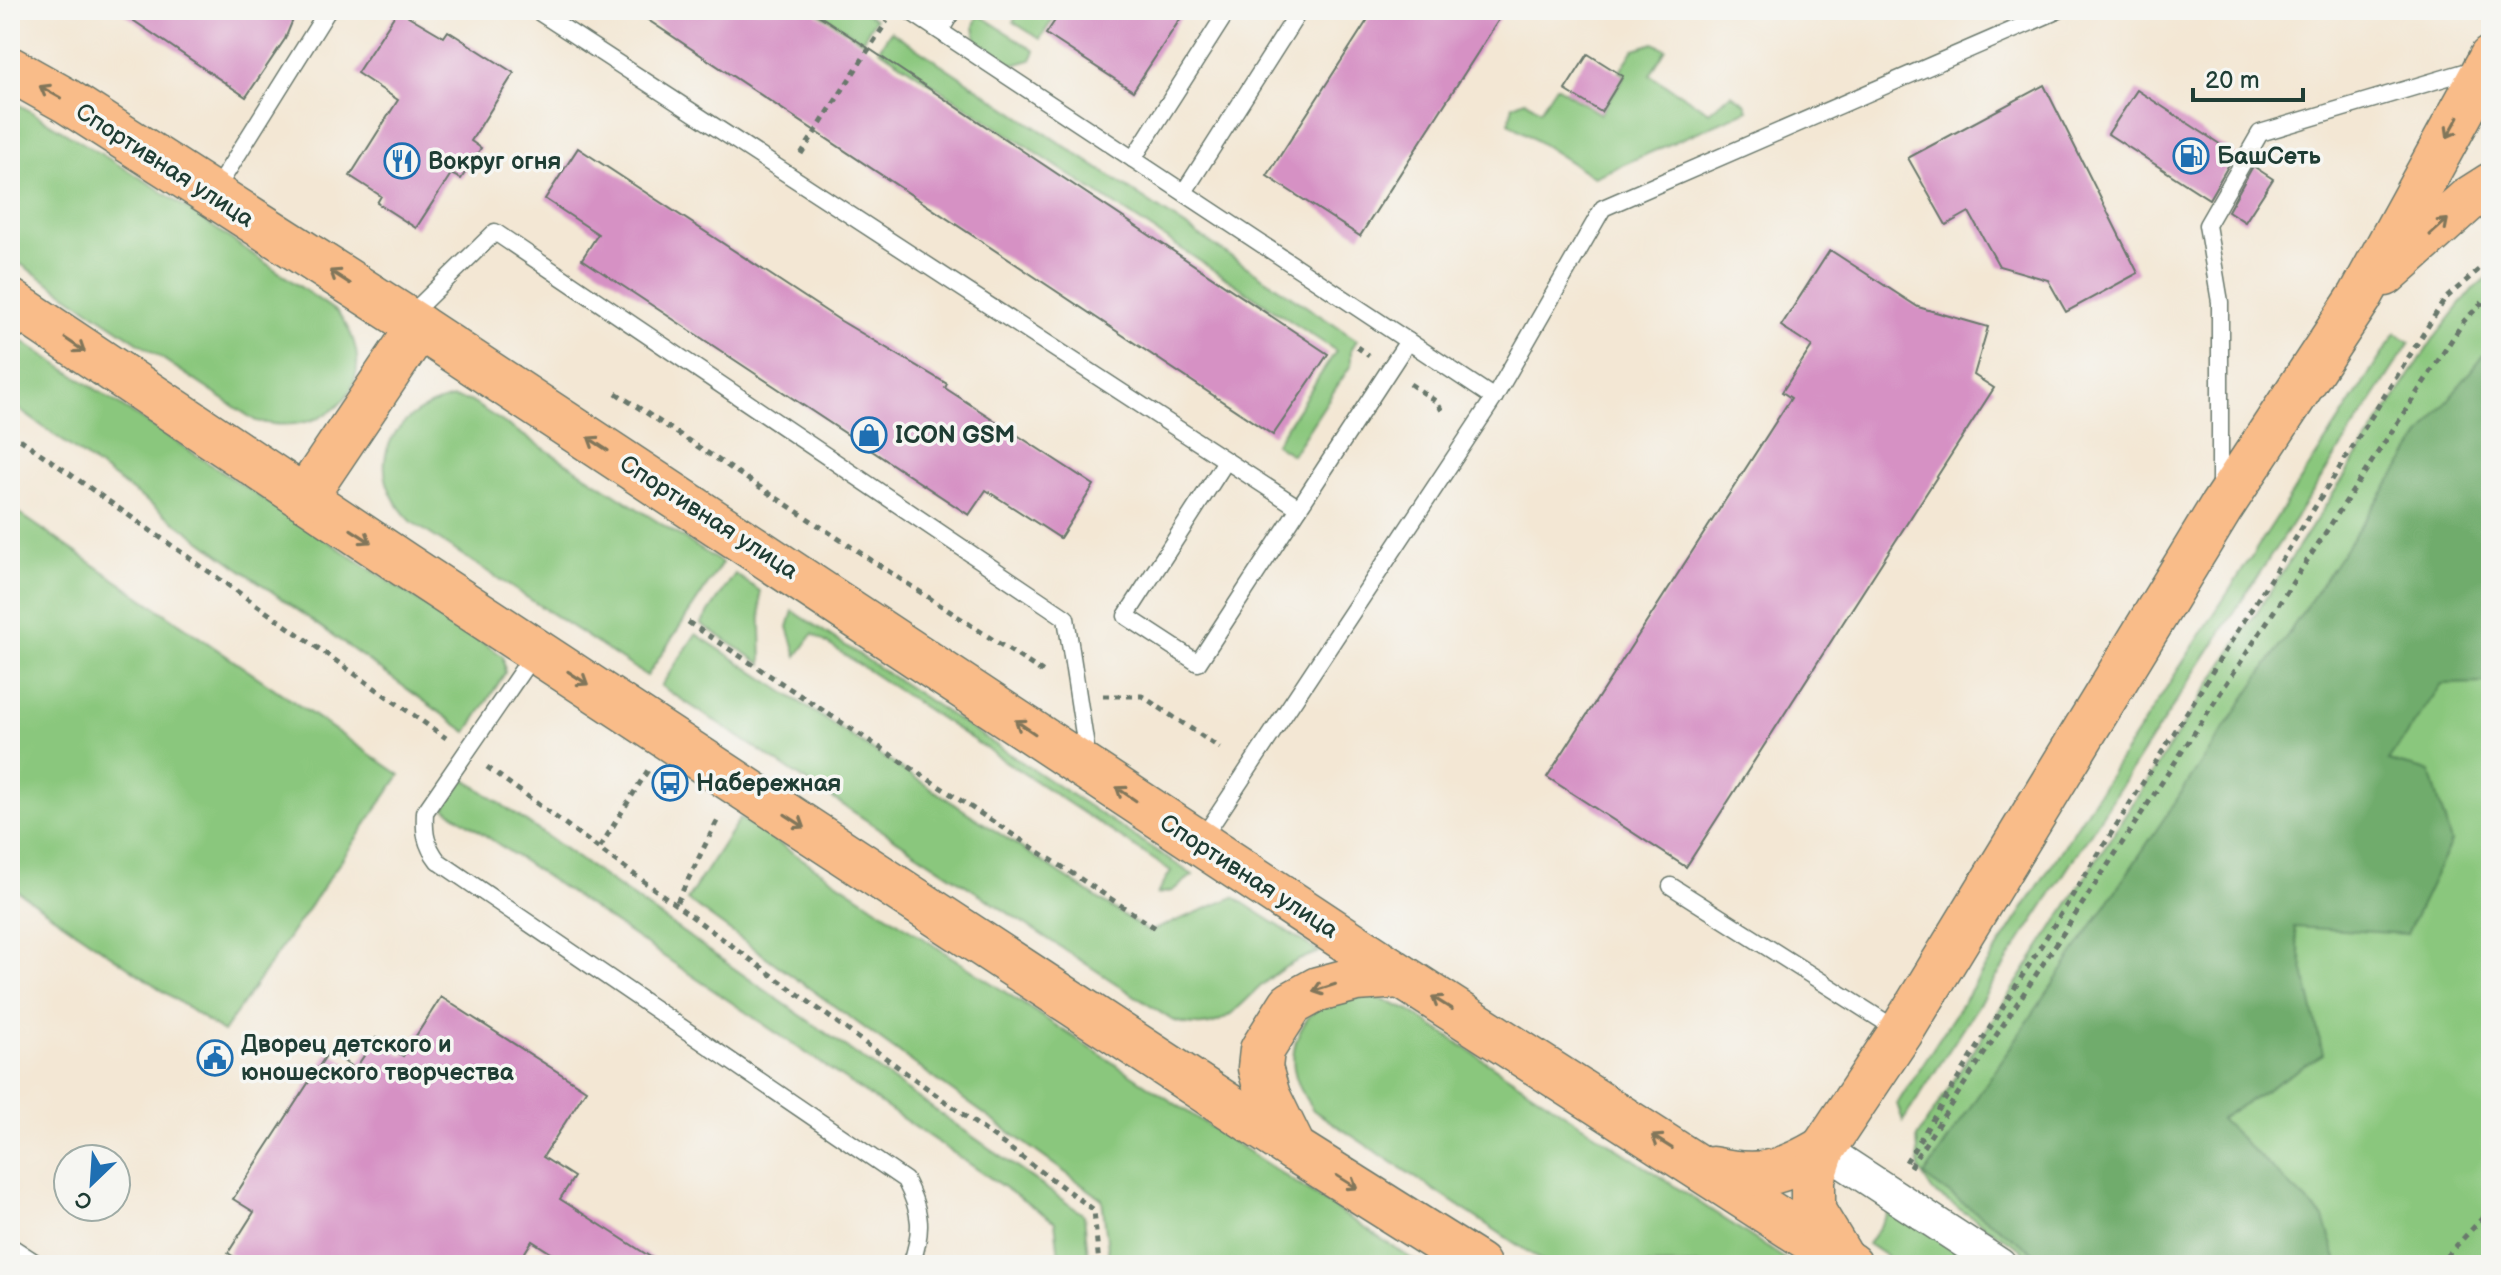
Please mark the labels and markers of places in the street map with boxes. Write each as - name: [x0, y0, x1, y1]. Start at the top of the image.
- fuel station icon: БашСеть: [2172, 137, 2210, 175]
- restaurant icon: Вокруг огня: [383, 142, 421, 180]
- place label: БашСеть: [2217, 142, 2321, 171]
- place label: Вокруг огня: [428, 147, 561, 176]
- shop icon: ICON GSM: [850, 416, 888, 454]
- place label: ICON GSM: [895, 421, 1015, 450]
- bus stop icon: Набережная: [651, 764, 689, 802]
- place label: Набережная: [696, 769, 841, 798]
- place label: Дворец детского и юношеского творчества: [241, 1030, 515, 1087]
- public building icon: Дворец детского и юношеского творчества: [196, 1039, 234, 1077]

